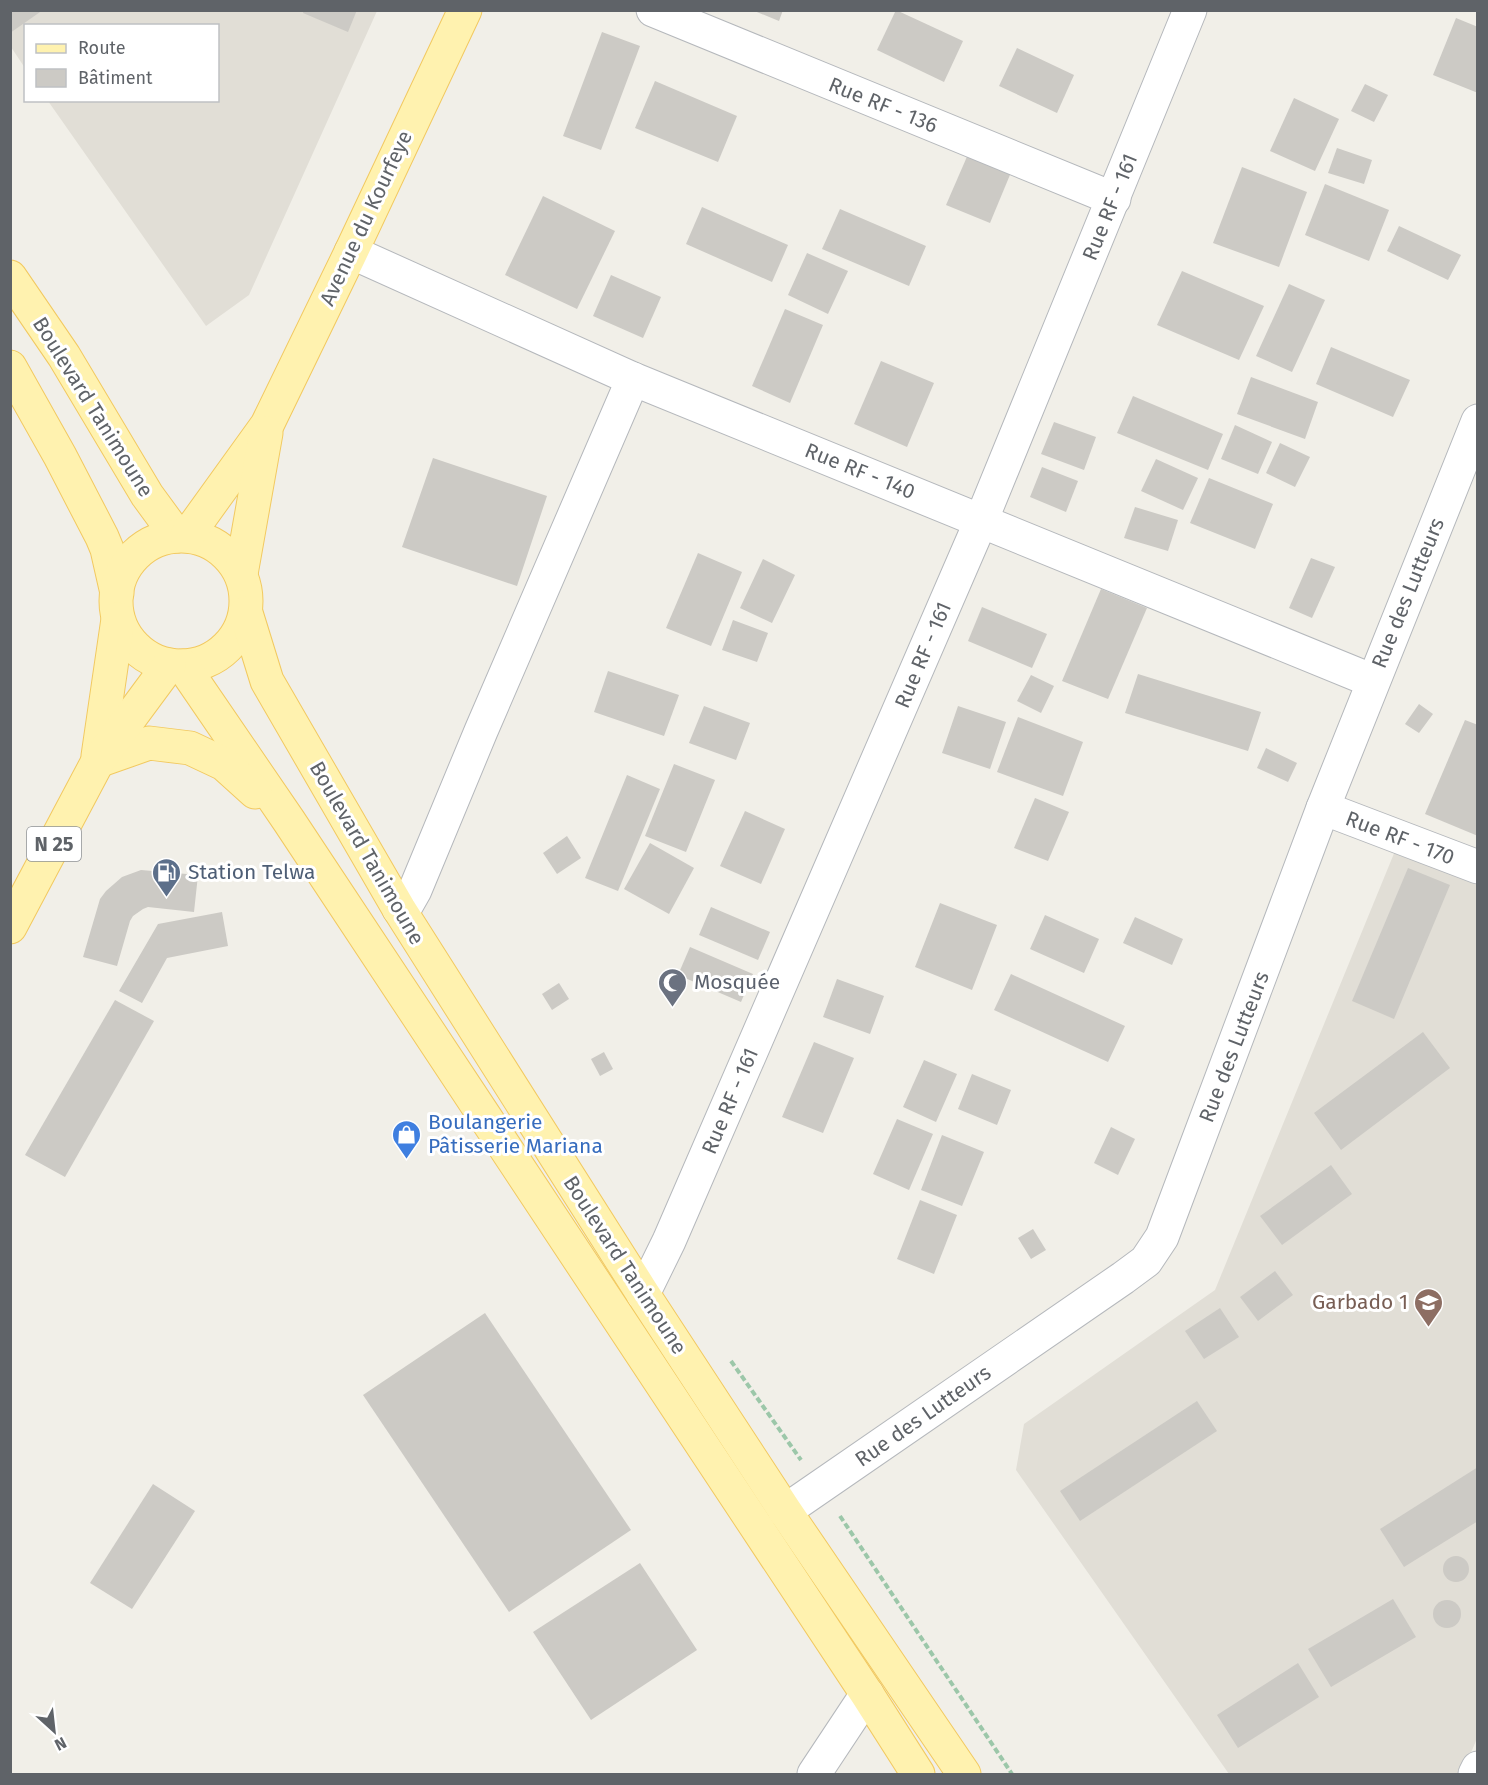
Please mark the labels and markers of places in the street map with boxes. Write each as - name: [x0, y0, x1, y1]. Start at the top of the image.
- fuel station icon: Station Telwa: [151, 856, 183, 898]
- place label: Station Telwa: [188, 859, 315, 885]
- mosque icon: Mosquée: [657, 966, 689, 1008]
- place label: Mosquée: [694, 969, 780, 995]
- place label: Boulangerie Pâtisserie Mariana: [428, 1109, 603, 1159]
- shop icon: Boulangerie Pâtisserie Mariana: [391, 1118, 423, 1160]
- school or university icon: Garbado 1: [1413, 1286, 1445, 1328]
- place label: Garbado 1: [1312, 1289, 1408, 1315]

